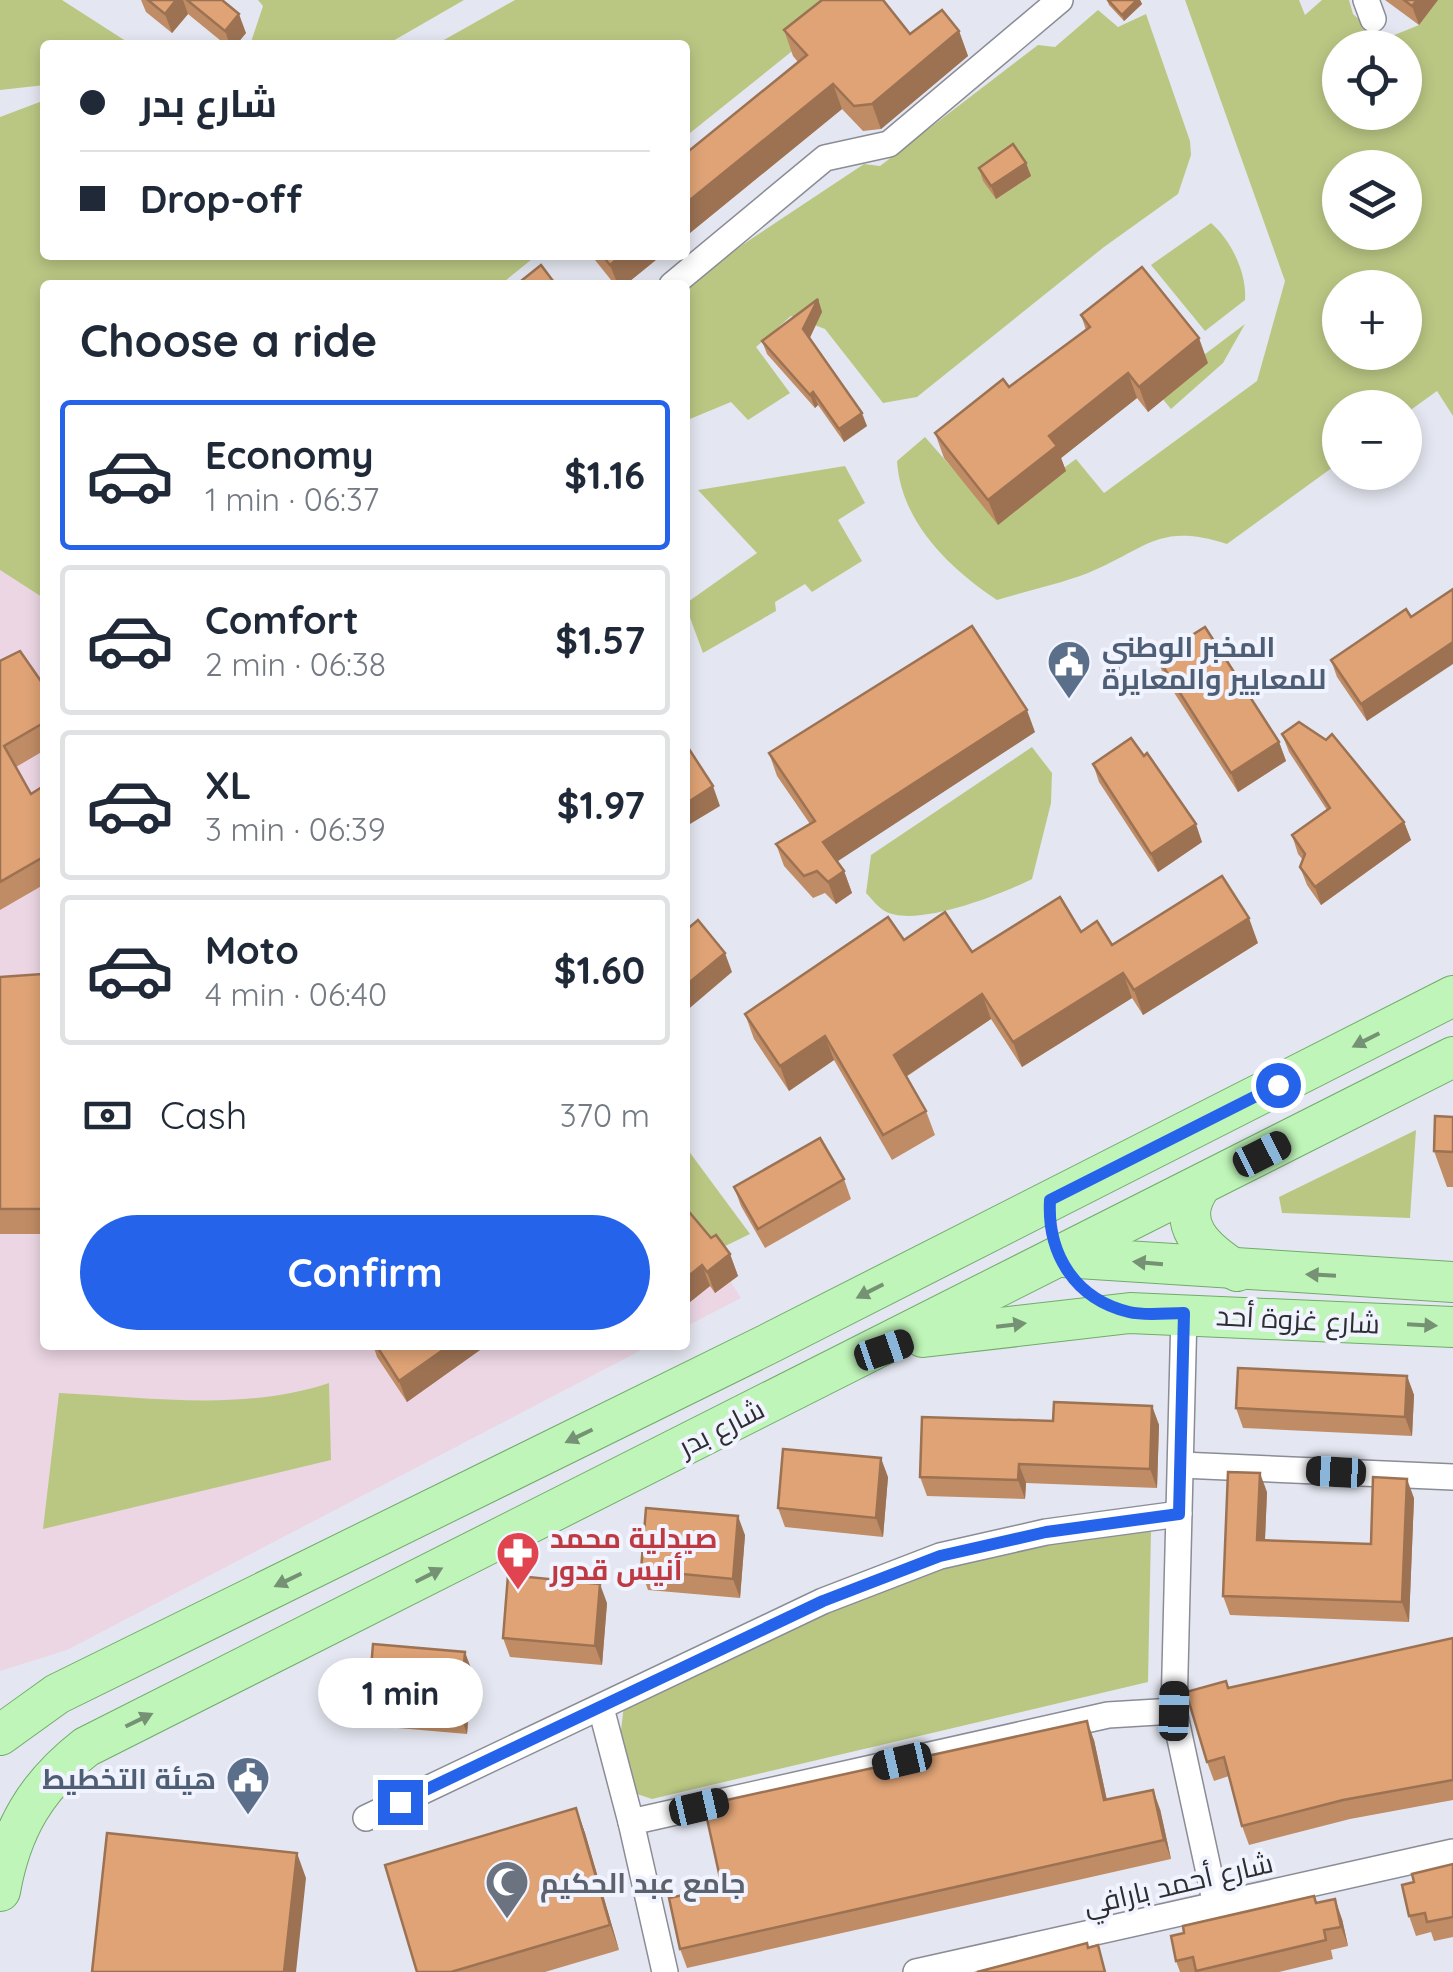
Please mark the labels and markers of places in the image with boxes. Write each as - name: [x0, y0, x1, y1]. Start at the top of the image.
- place label: المخبر الوطني للمعايير والمعايرة: [1102, 629, 1326, 696]
- public building icon: المخبر الوطني للمعايير والمعايرة: [1046, 639, 1092, 700]
- place label: صيدلية محمد أنيس قدور: [549, 1520, 717, 1587]
- pharmacy icon: صيدلية محمد أنيس قدور: [495, 1530, 541, 1591]
- public building icon: هيئة التخطيط: [225, 1755, 271, 1816]
- place label: هيئة التخطيط: [42, 1761, 216, 1796]
- mosque icon: جامع عبد الحكيم: [484, 1859, 530, 1920]
- place label: جامع عبد الحكيم: [540, 1865, 746, 1903]

